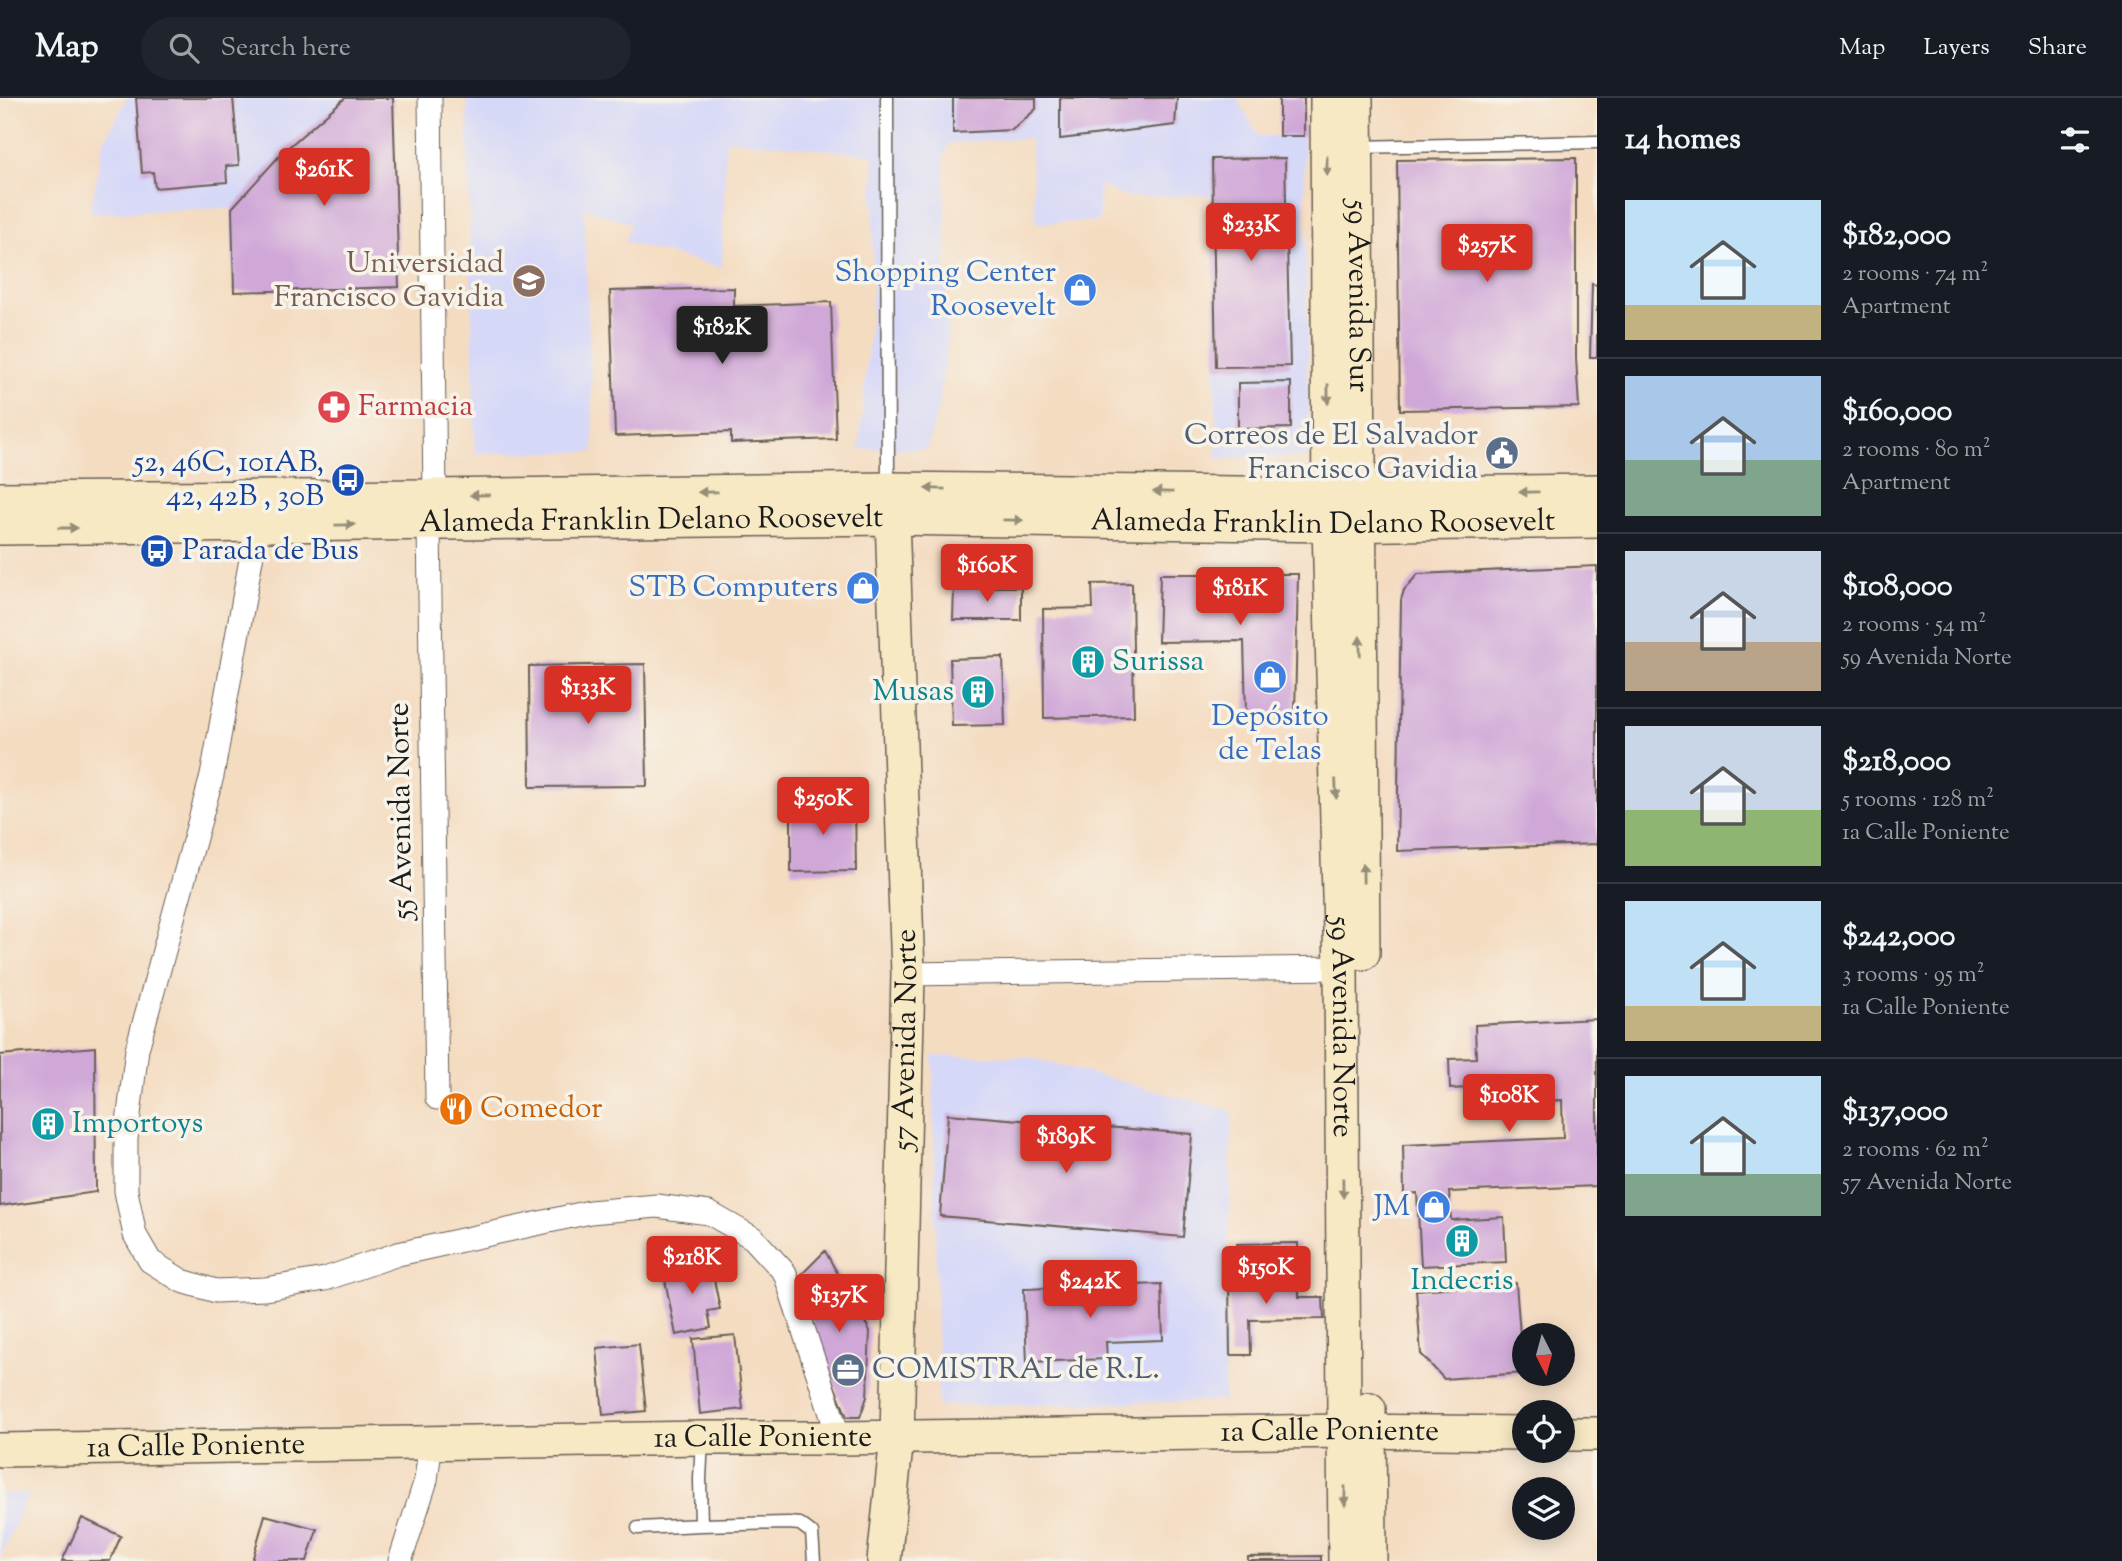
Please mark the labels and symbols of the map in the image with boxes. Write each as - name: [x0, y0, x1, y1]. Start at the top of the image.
- pin: $261K: [275, 148, 373, 208]
- one-way arrow: [1321, 155, 1333, 177]
- street label: 59 Avenida Sur: [1335, 198, 1380, 392]
- pin: $233K: [1202, 204, 1300, 263]
- pin: $257K: [1438, 225, 1536, 284]
- place label: Universidad Francisco Gavidia: [274, 243, 504, 320]
- place label: Shopping Center Roosevelt: [834, 252, 1056, 329]
- school or university icon: Universidad Francisco Gavidia: [510, 262, 548, 300]
- shop icon: Shopping Center Roosevelt: [1061, 271, 1099, 309]
- pin: $182K: [673, 306, 771, 366]
- one-way arrow: [1322, 383, 1334, 405]
- place label: Farmacia: [358, 386, 473, 429]
- pharmacy icon: Farmacia: [315, 388, 353, 426]
- place label: Correos de El Salvador Francisco Gavidia: [1184, 415, 1478, 492]
- public building icon: Correos de El Salvador Francisco Gavidia: [1483, 434, 1521, 472]
- place label: 52, 46C, 101AB, 42, 42B , 30B: [132, 442, 324, 519]
- bus stop icon: 52, 46C, 101AB, 42, 42B , 30B: [329, 461, 367, 499]
- one-way arrow: [924, 483, 946, 495]
- one-way arrow: [696, 486, 718, 497]
- one-way arrow: [1151, 486, 1173, 498]
- one-way arrow: [1518, 486, 1540, 498]
- one-way arrow: [469, 489, 491, 501]
- street label: Alameda Franklin Delano Roosevelt: [418, 497, 883, 545]
- street label: Alameda Franklin Delano Roosevelt: [1090, 500, 1555, 547]
- one-way arrow: [1002, 514, 1024, 526]
- one-way arrow: [334, 519, 356, 531]
- one-way arrow: [57, 522, 79, 534]
- place label: Parada de Bus: [182, 530, 359, 573]
- bus stop icon: Parada de Bus: [138, 532, 176, 570]
- pin: $160K: [938, 545, 1036, 604]
- place label: STB Computers: [628, 567, 838, 610]
- pin: $181K: [1191, 568, 1289, 627]
- shop icon: STB Computers: [844, 569, 882, 607]
- one-way arrow: [1354, 634, 1366, 656]
- place label: Surissa: [1112, 641, 1205, 684]
- building icon: Surissa: [1069, 643, 1107, 681]
- shop icon: Depósito de Telas: [1251, 658, 1289, 696]
- pin: $133K: [539, 666, 637, 726]
- place label: Musas: [872, 671, 954, 714]
- building icon: Musas: [959, 673, 997, 711]
- place label: Depósito de Telas: [1211, 696, 1329, 773]
- street label: 55 Avenida Norte: [379, 702, 425, 922]
- pin: $250K: [774, 778, 872, 837]
- one-way arrow: [1331, 778, 1342, 800]
- one-way arrow: [1357, 862, 1368, 884]
- street label: 59 Avenida Norte: [1318, 913, 1364, 1138]
- street label: 57 Avenida Norte: [882, 928, 930, 1153]
- pin: $108K: [1460, 1074, 1558, 1134]
- place label: Comedor: [480, 1088, 603, 1131]
- restaurant icon: Comedor: [437, 1090, 475, 1128]
- place label: Importoys: [72, 1103, 203, 1146]
- building icon: Importoys: [29, 1105, 67, 1143]
- pin: $189K: [1017, 1116, 1115, 1175]
- one-way arrow: [1338, 1177, 1349, 1199]
- place label: JM: [1372, 1186, 1410, 1229]
- shop icon: JM: [1415, 1188, 1453, 1226]
- building icon: Indecris: [1443, 1222, 1481, 1260]
- pin: $218K: [643, 1236, 741, 1296]
- pin: $150K: [1217, 1246, 1315, 1306]
- pin: $242K: [1041, 1260, 1139, 1320]
- place label: Indecris: [1410, 1260, 1514, 1303]
- pin: $137K: [790, 1274, 888, 1334]
- north arrow: [1512, 1323, 1575, 1386]
- place label: COMISTRAL de R.L.: [872, 1349, 1160, 1392]
- office icon: COMISTRAL de R.L.: [829, 1351, 867, 1389]
- street label: 1a Calle Poniente: [1220, 1409, 1439, 1454]
- street label: 1a Calle Poniente: [653, 1416, 873, 1460]
- street label: 1a Calle Poniente: [86, 1423, 306, 1470]
- one-way arrow: [1339, 1485, 1351, 1507]

